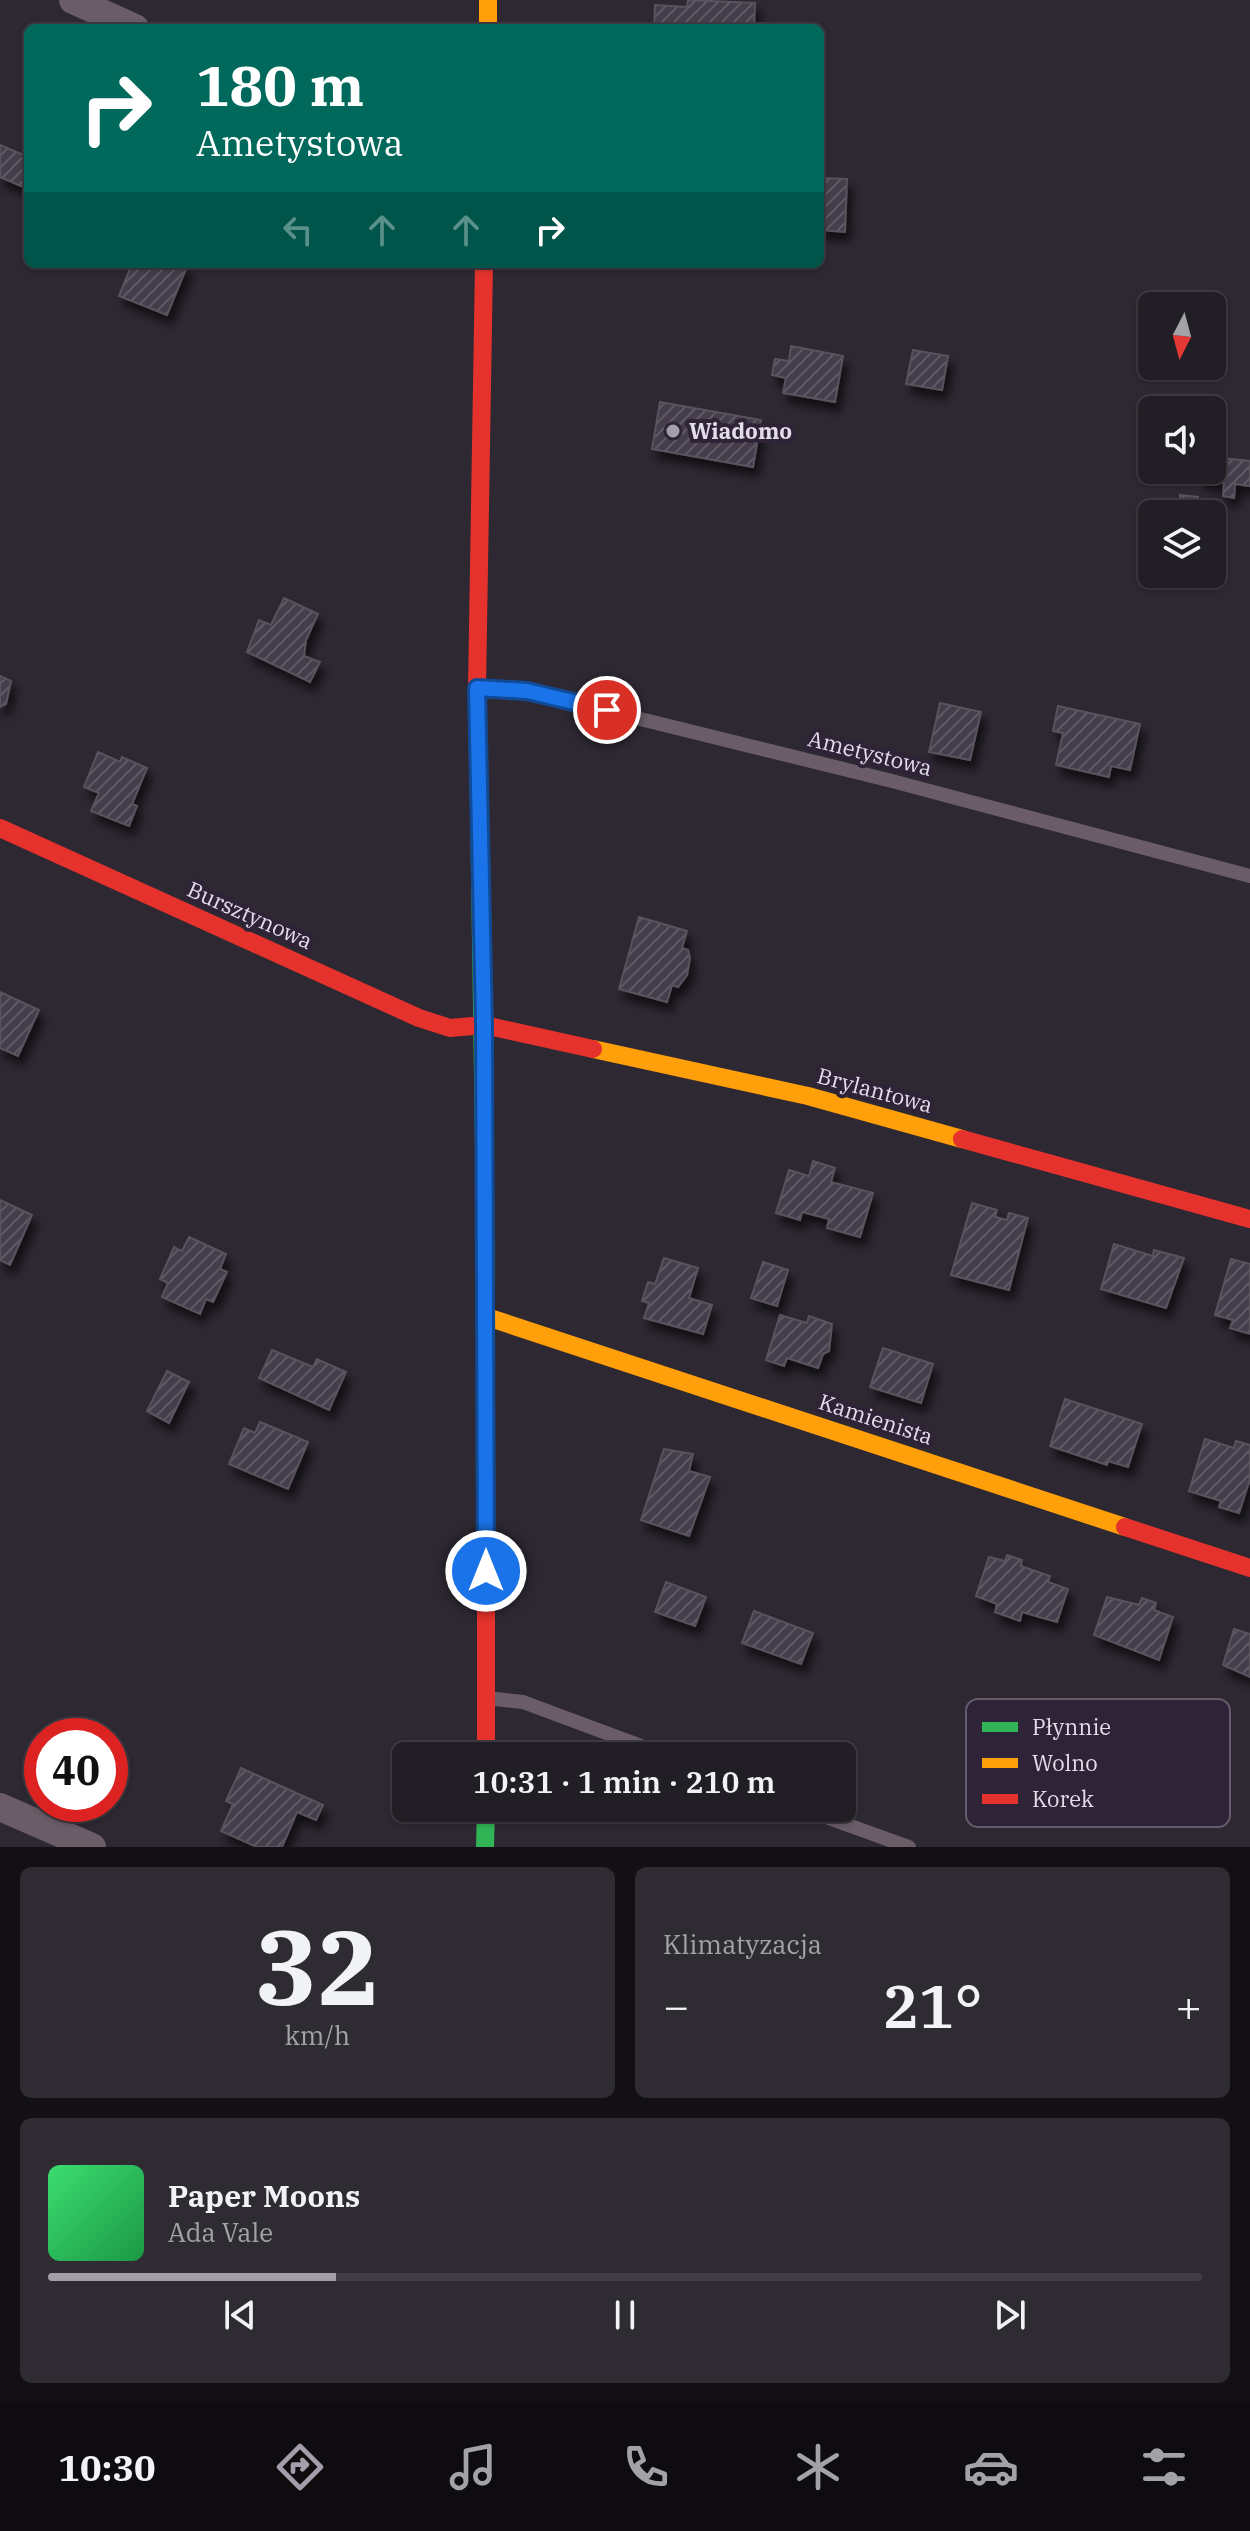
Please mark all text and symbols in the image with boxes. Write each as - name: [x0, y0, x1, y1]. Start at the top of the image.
- text: 180 m: [196, 49, 364, 121]
- icon: right: [64, 56, 168, 160]
- text: Ametystowa: [196, 119, 403, 166]
- icon: left: [276, 208, 320, 252]
- icon: ahead: [360, 208, 404, 252]
- icon: ahead: [444, 208, 488, 252]
- icon: right: [528, 208, 572, 252]
- north arrow: [1138, 292, 1226, 380]
- map controls: [1138, 292, 1226, 588]
- button: sound: [1138, 396, 1226, 484]
- place label: Wiadomo: [689, 416, 792, 445]
- marker: Wiadomo: [664, 422, 682, 440]
- button: layers: [1138, 500, 1226, 588]
- pin: [573, 676, 641, 744]
- icon: arrive: [585, 688, 629, 732]
- street label: Ametystowa: [805, 723, 935, 782]
- street label: Bursztynowa: [183, 874, 317, 955]
- street label: Brylantowa: [814, 1060, 936, 1119]
- street label: Kamienista: [815, 1386, 937, 1451]
- position arrow: [444, 1529, 528, 1613]
- legend: [966, 1699, 1230, 1827]
- text: Płynnie: [1032, 1712, 1111, 1741]
- speed limit sign: 40: [24, 1718, 128, 1822]
- text: Wolno: [1032, 1748, 1098, 1777]
- text: 10:31 · 1 min · 210 m: [473, 1762, 775, 1801]
- text: Korek: [1032, 1784, 1094, 1813]
- text: 32: [255, 1898, 380, 2034]
- text: Klimatyzacja: [663, 1927, 822, 1961]
- text: 21°: [882, 1966, 983, 2045]
- text: −: [663, 1977, 689, 2034]
- text: +: [1176, 1977, 1202, 2034]
- text: km/h: [285, 2018, 350, 2052]
- text: Paper Moons: [168, 2176, 360, 2215]
- text: Ada Vale: [168, 2215, 273, 2249]
- icon: previous: [218, 2293, 262, 2337]
- icon: pause: [603, 2293, 647, 2337]
- icon: next: [988, 2293, 1032, 2337]
- icon: directions: [272, 2439, 328, 2495]
- icon: music: [445, 2439, 501, 2495]
- icon: phone: [618, 2439, 674, 2495]
- icon: climate: [790, 2439, 846, 2495]
- icon: car: [963, 2439, 1019, 2495]
- icon: filters: [1136, 2439, 1192, 2495]
- text: 10:30: [58, 2444, 156, 2491]

